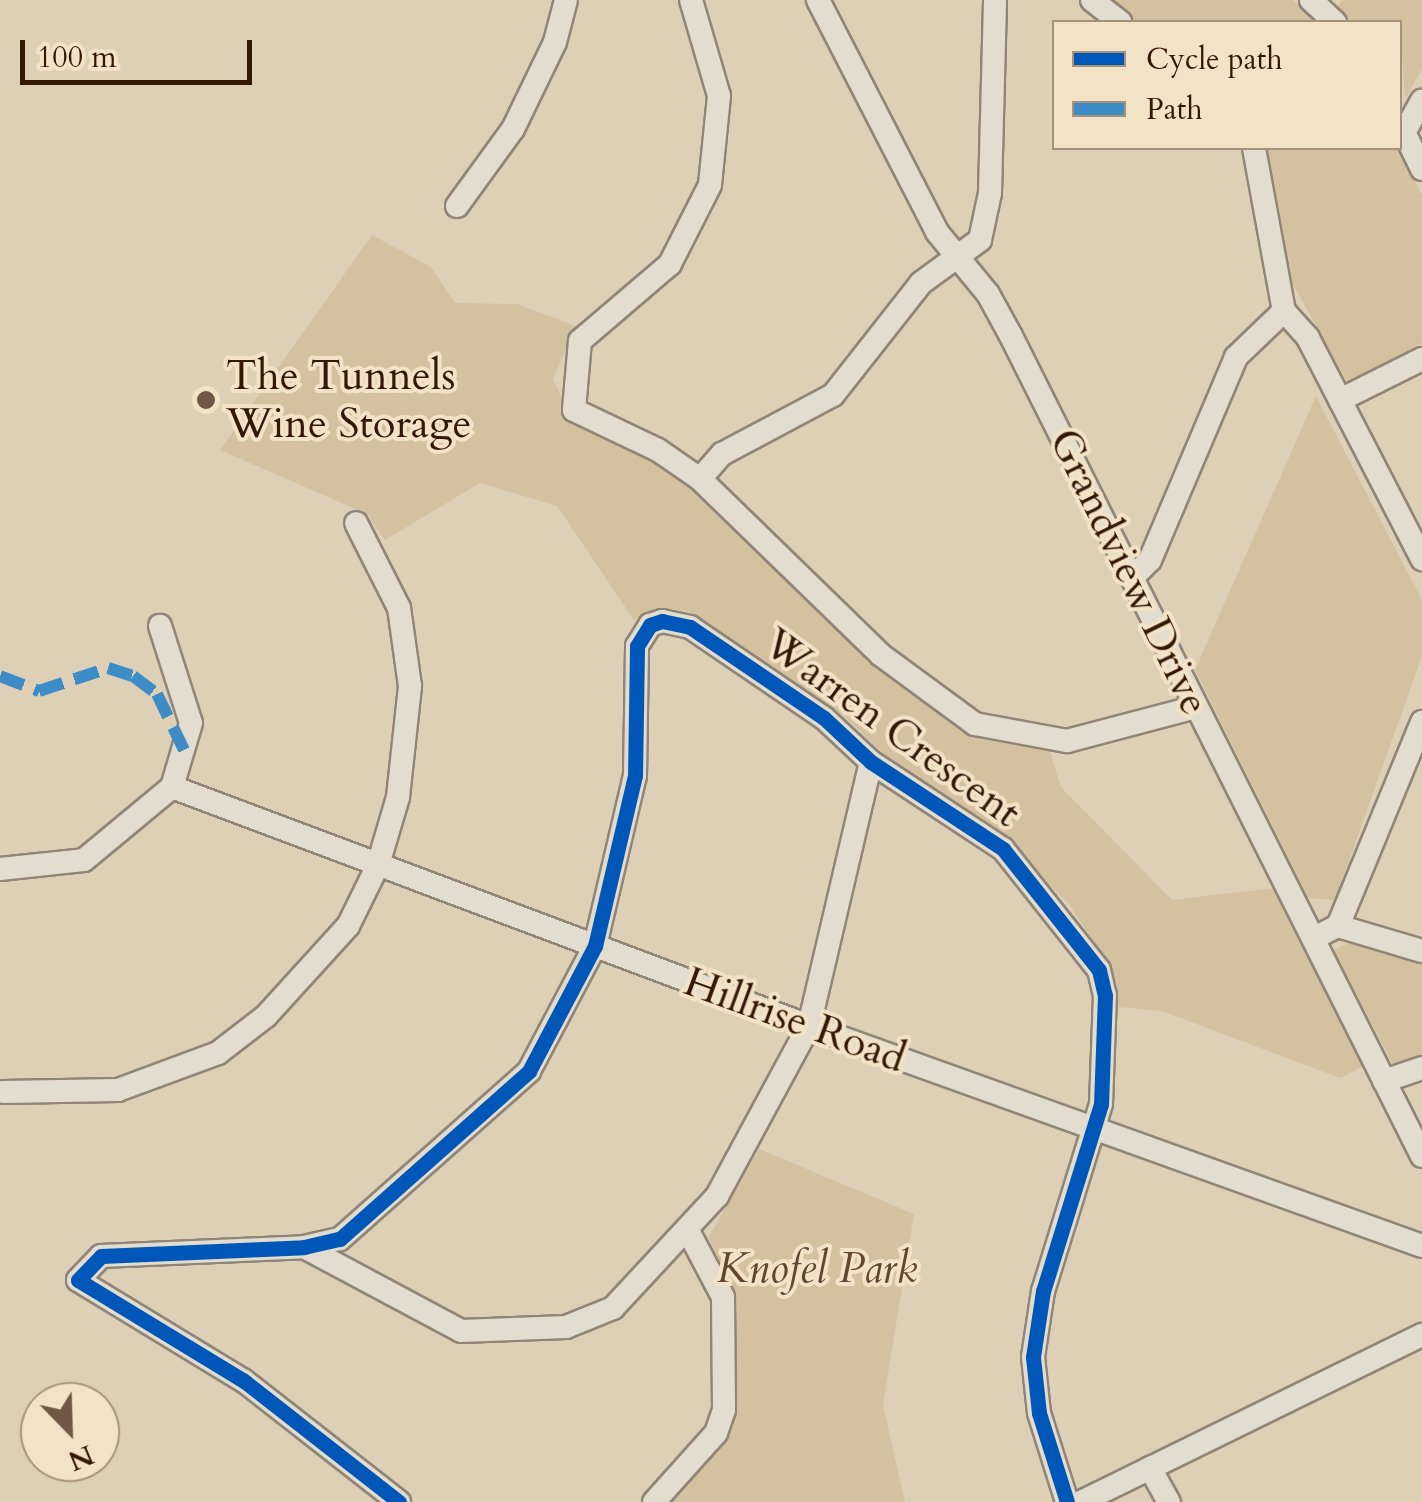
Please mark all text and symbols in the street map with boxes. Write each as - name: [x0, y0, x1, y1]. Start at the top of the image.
- scale bar: [25, 20, 258, 82]
- legend: [1052, 20, 1402, 150]
- text: 100 m: [37, 37, 117, 78]
- text: Cycle path: [1146, 39, 1283, 80]
- text: Path: [1146, 89, 1203, 130]
- place label: The Tunnels Wine Storage: [226, 351, 472, 450]
- marker: The Tunnels Wine Storage: [195, 389, 217, 411]
- street label: Grandview Drive: [1038, 421, 1220, 723]
- street label: Warren Crescent: [754, 618, 1030, 838]
- street label: Hillrise Road: [677, 957, 913, 1083]
- park label: Knofel Park: [717, 1244, 917, 1294]
- north arrow: [20, 1382, 120, 1482]
- text: N: [62, 1436, 100, 1480]

